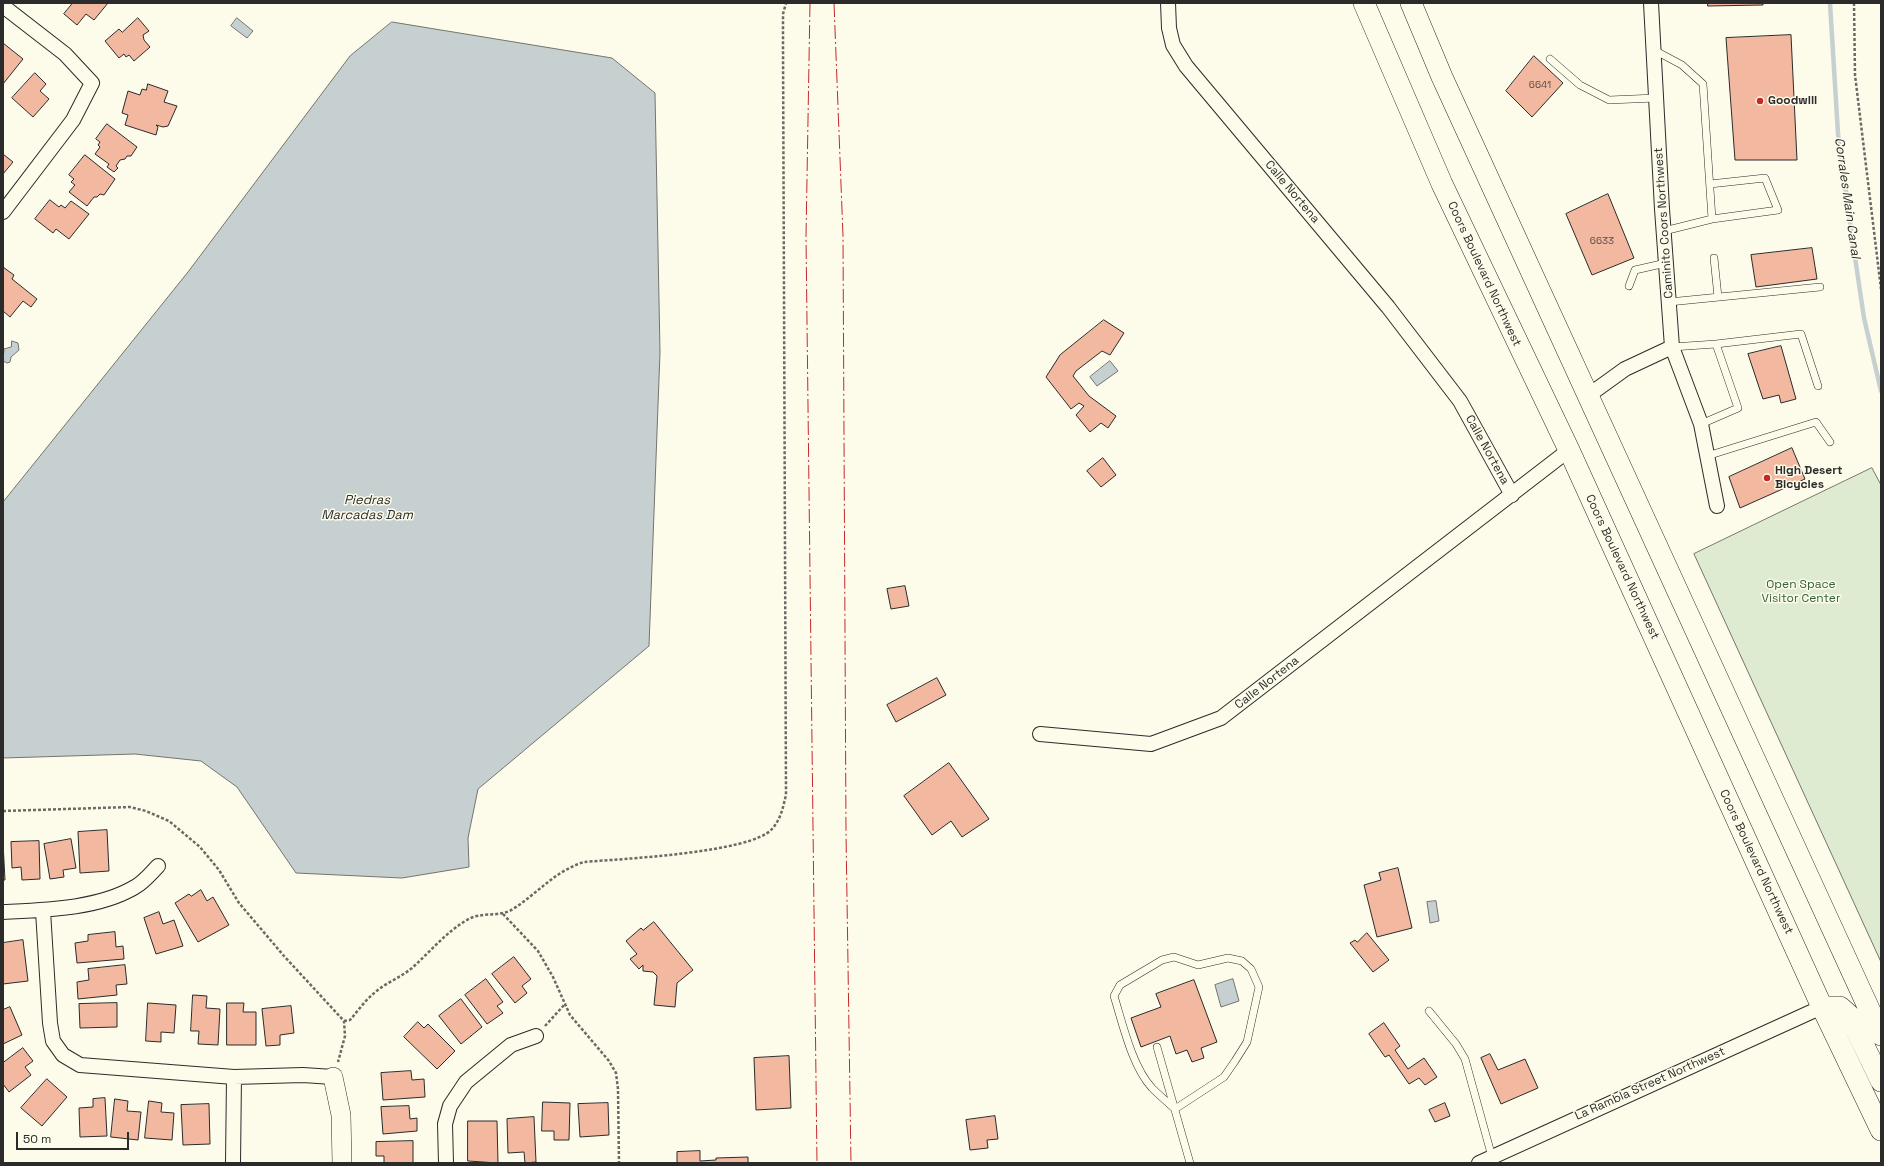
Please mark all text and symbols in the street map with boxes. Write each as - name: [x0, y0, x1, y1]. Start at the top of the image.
- house number: 6641: [1529, 79, 1551, 91]
- place label: Goodwill: [1768, 94, 1817, 108]
- marker: Goodwill: [1755, 96, 1765, 106]
- water label: Corrales Main Canal: [1831, 136, 1863, 260]
- street label: Caminito Coors Northwest: [1652, 147, 1676, 299]
- street label: Calle Nortena: [1262, 158, 1322, 226]
- street label: Coors Boulevard Northwest: [1444, 199, 1524, 349]
- house number: 6633: [1590, 235, 1614, 247]
- street label: Calle Nortena: [1462, 413, 1512, 487]
- place label: High Desert Bicycles: [1775, 464, 1843, 492]
- marker: High Desert Bicycles: [1762, 473, 1772, 483]
- water label: Piedras Marcadas Dam: [321, 492, 413, 523]
- street label: Coors Boulevard Northwest: [1582, 492, 1662, 642]
- park label: Open Space Visitor Center: [1762, 578, 1840, 606]
- street label: Calle Nortena: [1232, 654, 1302, 712]
- street label: Coors Boulevard Northwest: [1716, 787, 1796, 937]
- street label: La Rambla Street Northwest: [1573, 1044, 1727, 1124]
- scale bar: [18, 1124, 131, 1150]
- text: 50 m: [23, 1131, 51, 1147]

